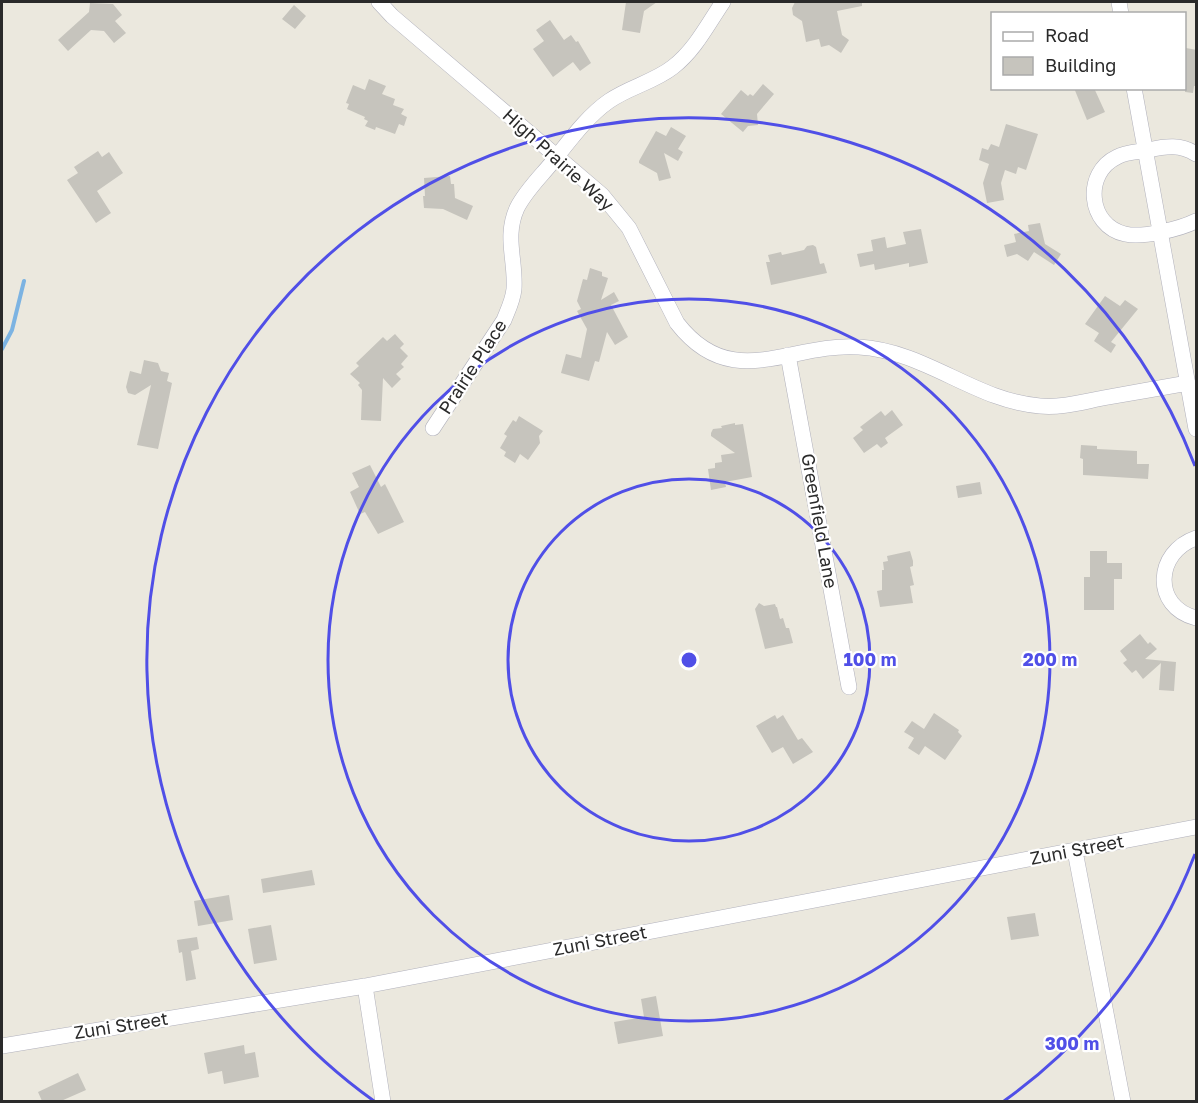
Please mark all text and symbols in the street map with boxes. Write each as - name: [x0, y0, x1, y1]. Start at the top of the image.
- legend: [991, 12, 1186, 90]
- text: Road: [1045, 24, 1089, 46]
- text: Building: [1045, 54, 1116, 76]
- street label: High Prairie Way: [499, 104, 619, 215]
- street label: Prairie Place: [433, 315, 511, 418]
- street label: Greenfield Lane: [797, 452, 843, 590]
- text: 100 m: [844, 648, 896, 670]
- text: 200 m: [1023, 648, 1077, 670]
- centre of rings: [679, 650, 699, 670]
- street label: Zuni Street: [1028, 829, 1126, 869]
- street label: Zuni Street: [551, 920, 649, 960]
- street label: Zuni Street: [72, 1007, 169, 1043]
- text: 300 m: [1045, 1032, 1099, 1054]

